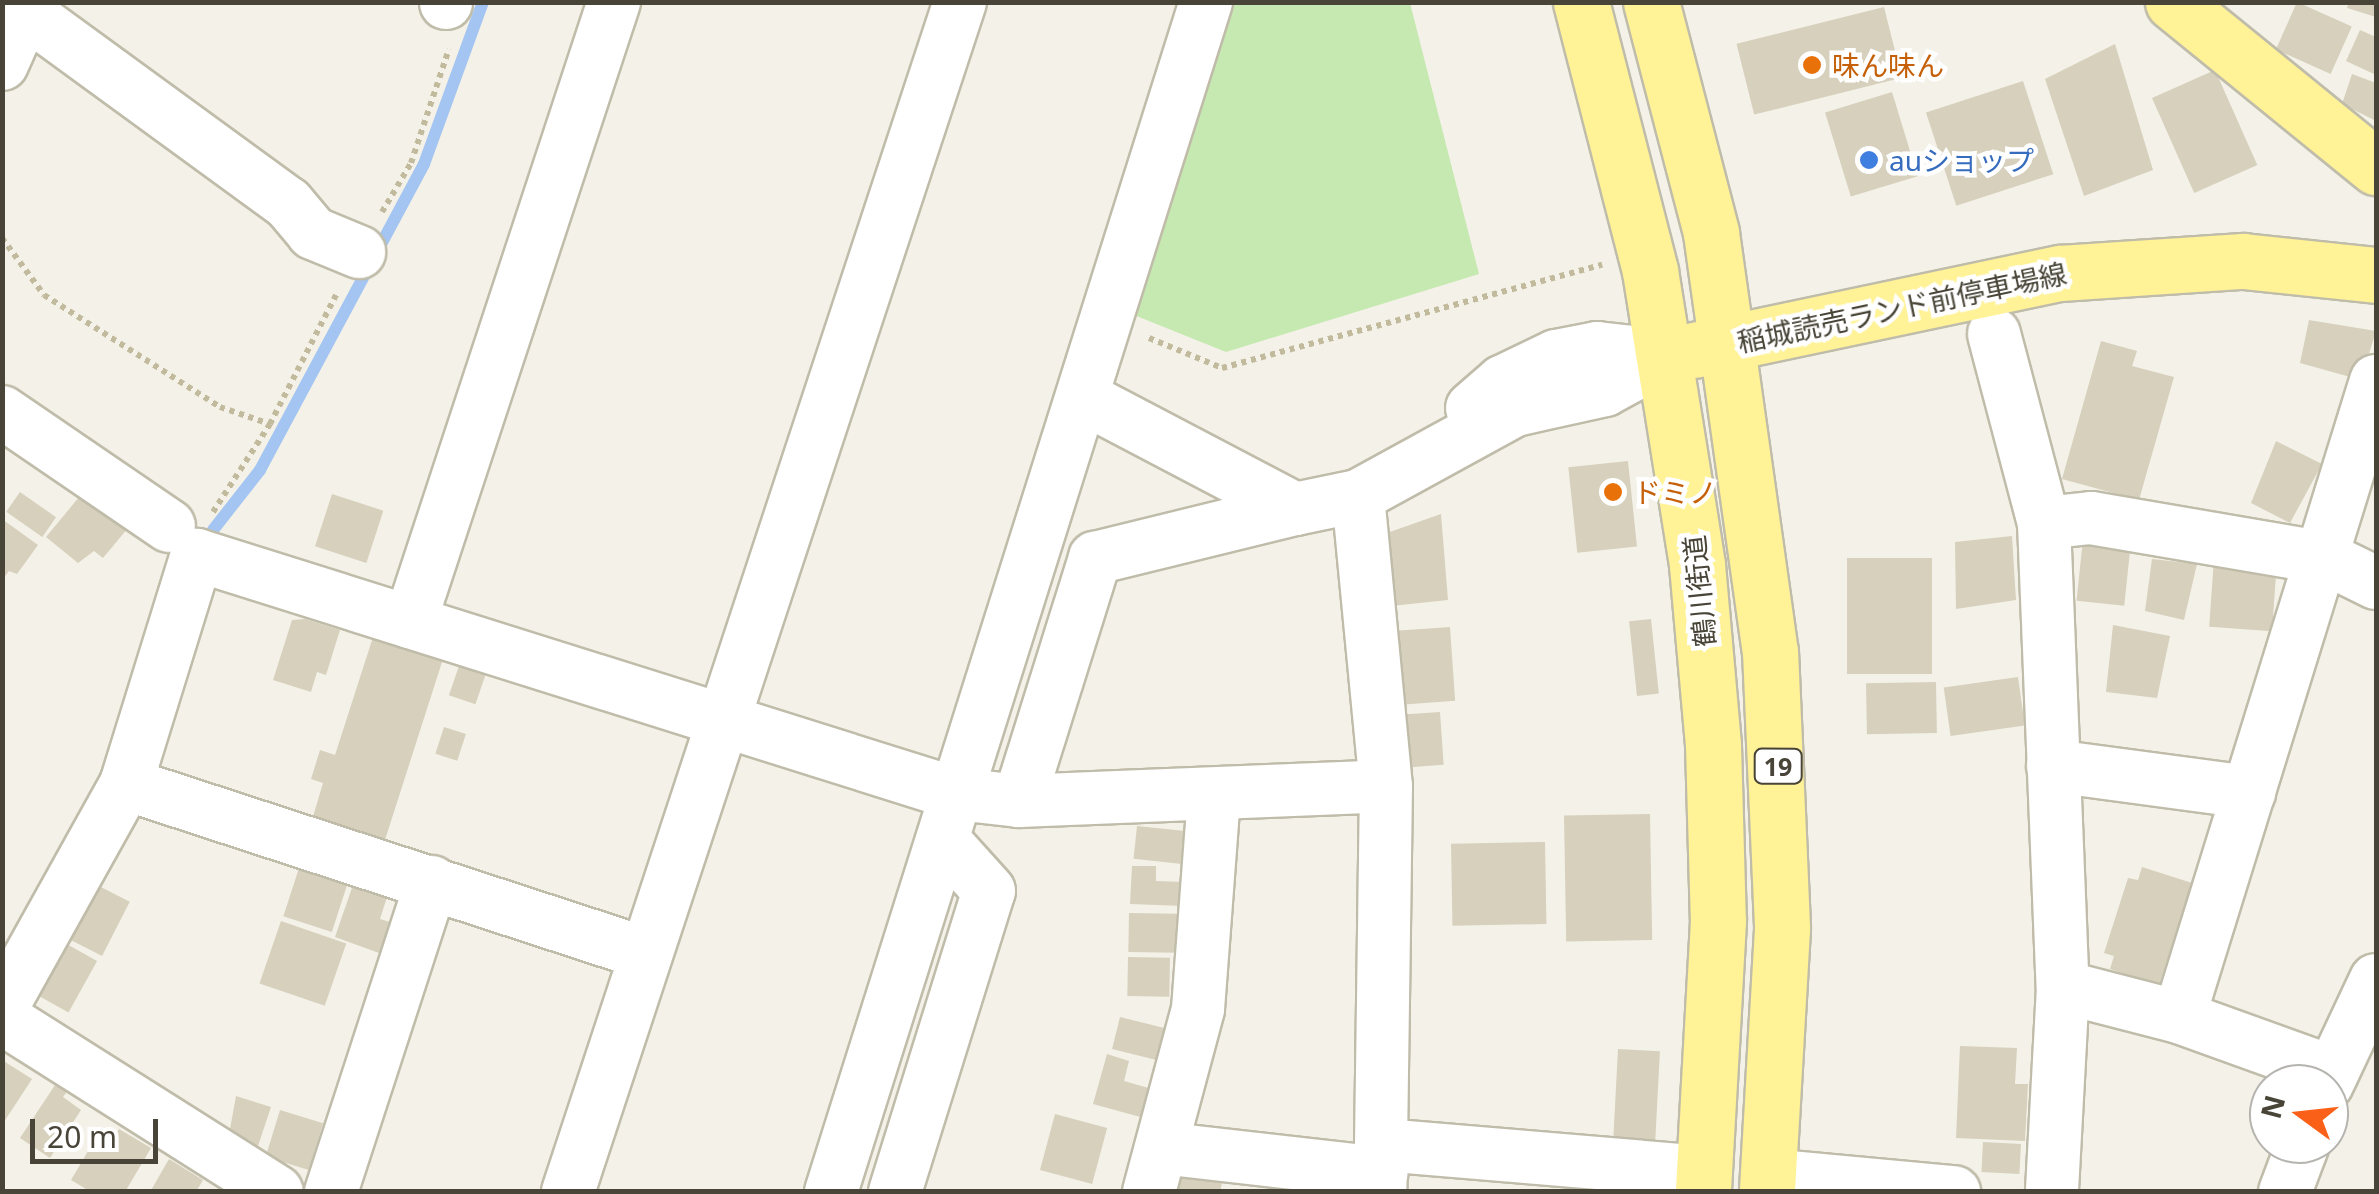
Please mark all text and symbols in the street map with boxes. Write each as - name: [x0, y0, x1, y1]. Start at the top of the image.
- place label: 味ん味ん: [1832, 48, 1944, 82]
- marker: 味ん味ん: [1801, 54, 1823, 76]
- place label: auショップ: [1889, 143, 2034, 177]
- marker: auショップ: [1858, 149, 1880, 171]
- street label: 稲城読売ランド前停車場線: [1734, 256, 2070, 358]
- place label: ドミノ: [1633, 475, 1717, 509]
- marker: ドミノ: [1602, 481, 1624, 503]
- street label: 鶴川街道: [1676, 534, 1722, 648]
- road number: 19: [1753, 746, 1803, 786]
- north arrow: [2249, 1064, 2349, 1164]
- text: N: [2251, 1091, 2293, 1123]
- scale bar: [35, 1099, 162, 1161]
- text: 20 m: [47, 1116, 117, 1157]

